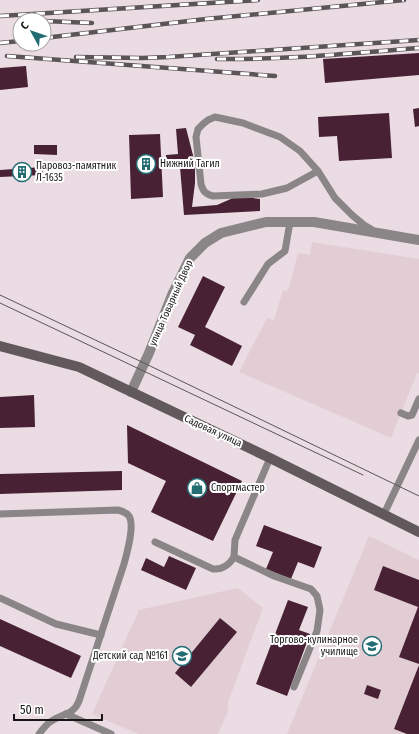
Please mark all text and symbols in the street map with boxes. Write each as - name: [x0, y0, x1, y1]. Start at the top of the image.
- north arrow: [12, 12, 52, 52]
- text: С: [18, 19, 32, 32]
- building icon: Нижний Тагил: [135, 153, 157, 175]
- place label: Нижний Тагил: [160, 158, 220, 170]
- place label: Паровоз-памятник Л-1635: [36, 160, 117, 184]
- building icon: Паровоз-памятник Л-1635: [11, 161, 33, 183]
- street label: улица Товарный Двор: [147, 258, 195, 348]
- street label: Садовая улица: [182, 412, 244, 450]
- shop icon: Спортмастер: [186, 477, 208, 499]
- place label: Спортмастер: [211, 482, 265, 494]
- place label: Торгово-кулинарное училище: [270, 634, 358, 658]
- school or university icon: Торгово-кулинарное училище: [361, 635, 383, 657]
- school or university icon: Детский сад №161: [171, 645, 193, 667]
- place label: Детский сад №161: [92, 650, 168, 662]
- scale bar: [14, 696, 102, 722]
- text: 50 m: [20, 703, 44, 717]

